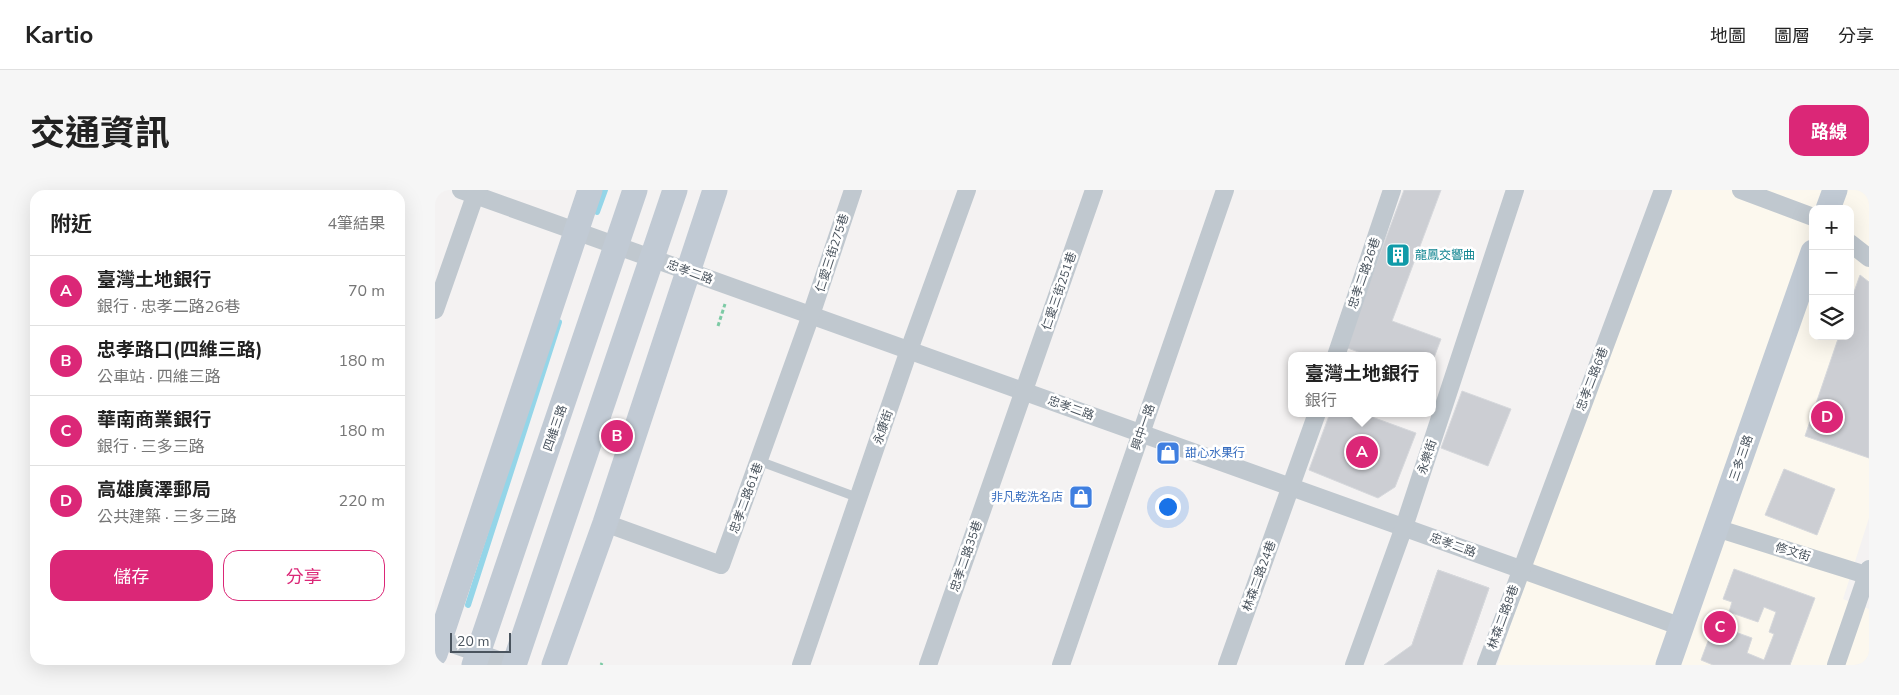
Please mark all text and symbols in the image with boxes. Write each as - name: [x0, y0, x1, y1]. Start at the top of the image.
- text: Kartio: [25, 19, 93, 51]
- text: 地圖: [1710, 24, 1746, 48]
- text: 圖層: [1774, 24, 1810, 48]
- text: 分享: [1838, 24, 1874, 48]
- button: 路線: [1789, 105, 1869, 156]
- text: 交通資訊: [30, 110, 170, 157]
- map controls: [1809, 205, 1854, 340]
- button: +: [1809, 205, 1854, 250]
- text: 附近: [50, 210, 92, 238]
- street label: 仁愛三街275巷: [812, 212, 852, 294]
- text: 4筆結果: [327, 213, 385, 235]
- street label: 忠孝二路26巷: [1344, 235, 1384, 311]
- building icon: 龍鳳交響曲: [1385, 242, 1411, 268]
- place label: 龍鳳交響曲: [1415, 247, 1475, 263]
- street label: 仁愛三街251巷: [1038, 250, 1080, 332]
- button: −: [1809, 250, 1854, 295]
- street label: 忠孝二路: [665, 256, 715, 288]
- text: 臺灣土地銀行: [97, 267, 211, 293]
- text: A: [60, 280, 72, 302]
- text: 70 m: [348, 280, 385, 302]
- button: layers: [1809, 295, 1854, 340]
- text: 銀行 · 忠孝二路26巷: [97, 296, 240, 318]
- text: 忠孝路口(四維三路): [97, 337, 263, 363]
- street label: 忠孝二路6巷: [1572, 345, 1612, 413]
- text: B: [60, 350, 72, 372]
- text: 180 m: [338, 350, 385, 372]
- popup: [1288, 352, 1436, 417]
- text: 臺灣土地銀行: [1305, 361, 1419, 387]
- text: 公車站 · 四維三路: [97, 366, 221, 388]
- text: 銀行: [1305, 390, 1337, 412]
- street label: 忠孝二路: [1046, 392, 1096, 424]
- pin: D: [1811, 398, 1843, 436]
- street label: 興中一路: [1128, 402, 1158, 452]
- street label: 四維三路: [540, 403, 570, 453]
- text: 華南商業銀行: [97, 407, 211, 433]
- street label: 永康街: [870, 407, 896, 447]
- pin: B: [601, 417, 633, 455]
- text: C: [61, 420, 71, 442]
- text: 180 m: [338, 420, 385, 442]
- pin: A: [1346, 433, 1378, 471]
- street label: 三多三路: [1726, 433, 1756, 483]
- text: 銀行 · 三多三路: [97, 436, 205, 458]
- street label: 永樂街: [1414, 437, 1440, 477]
- shop icon: 甜心水果行: [1155, 440, 1181, 466]
- place label: 甜心水果行: [1185, 445, 1245, 461]
- street label: 忠孝二路61巷: [726, 460, 766, 536]
- text: 高雄廣澤郵局: [97, 477, 211, 503]
- shop icon: 非凡乾洗名店: [1068, 484, 1094, 510]
- place label: 非凡乾洗名店: [991, 489, 1063, 505]
- text: D: [60, 490, 72, 512]
- text: 220 m: [338, 490, 385, 512]
- your location: [1155, 494, 1181, 520]
- text: 公共建築 · 三多三路: [97, 506, 237, 528]
- street label: 忠孝二路35巷: [946, 518, 986, 594]
- street label: 忠孝二路: [1428, 529, 1478, 561]
- street label: 林森二路24巷: [1239, 538, 1279, 614]
- street label: 修文街: [1773, 539, 1813, 565]
- button: 儲存: [50, 550, 213, 601]
- button: 分享: [223, 550, 385, 601]
- street label: 林森二路8巷: [1484, 583, 1522, 651]
- pin: C: [1704, 608, 1736, 646]
- scale bar: [450, 630, 511, 653]
- text: 20 m: [457, 632, 489, 651]

